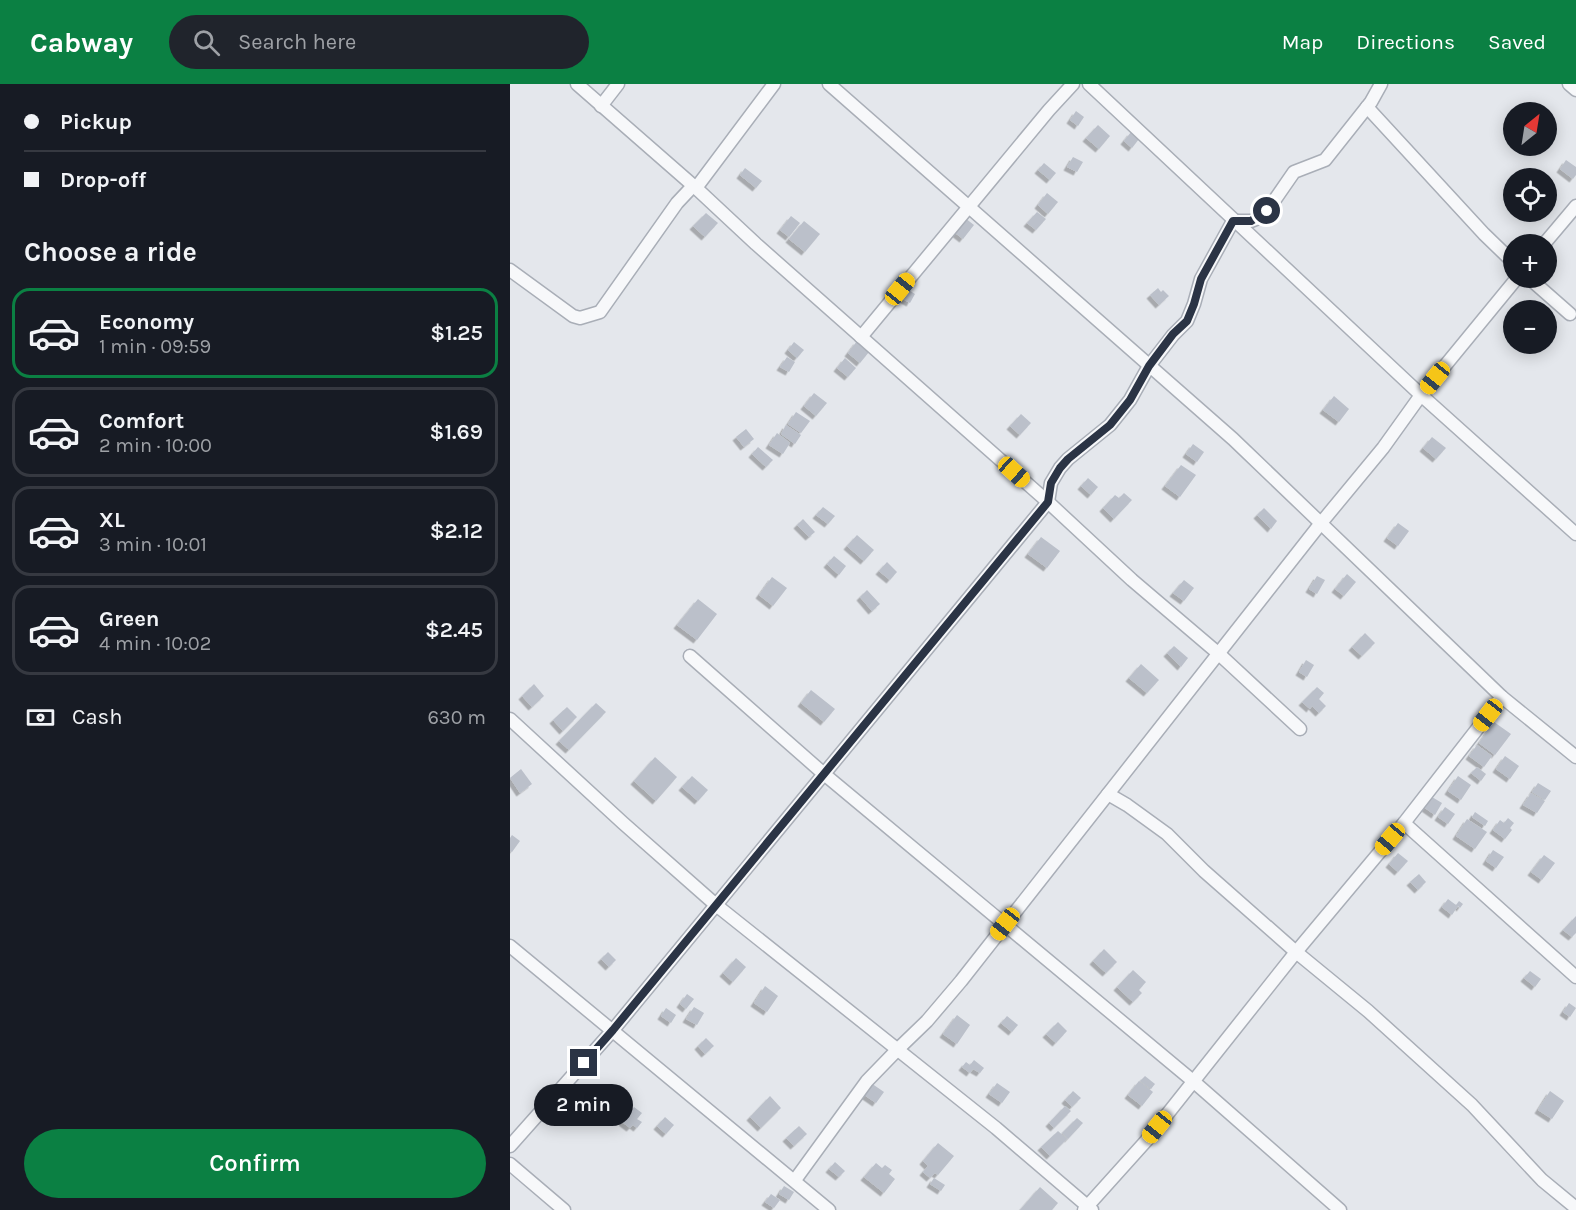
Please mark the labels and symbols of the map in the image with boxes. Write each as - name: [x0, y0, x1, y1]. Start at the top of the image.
- north arrow: [1503, 102, 1557, 156]
- route start: [1253, 197, 1280, 224]
- car: [882, 269, 918, 309]
- car: [1417, 358, 1453, 398]
- car: [995, 453, 1033, 491]
- car: [1470, 695, 1506, 735]
- car: [1372, 819, 1408, 859]
- car: [987, 904, 1023, 944]
- route end: [570, 1049, 597, 1076]
- callout: 2 min: [535, 1084, 634, 1126]
- car: [1139, 1107, 1175, 1147]

